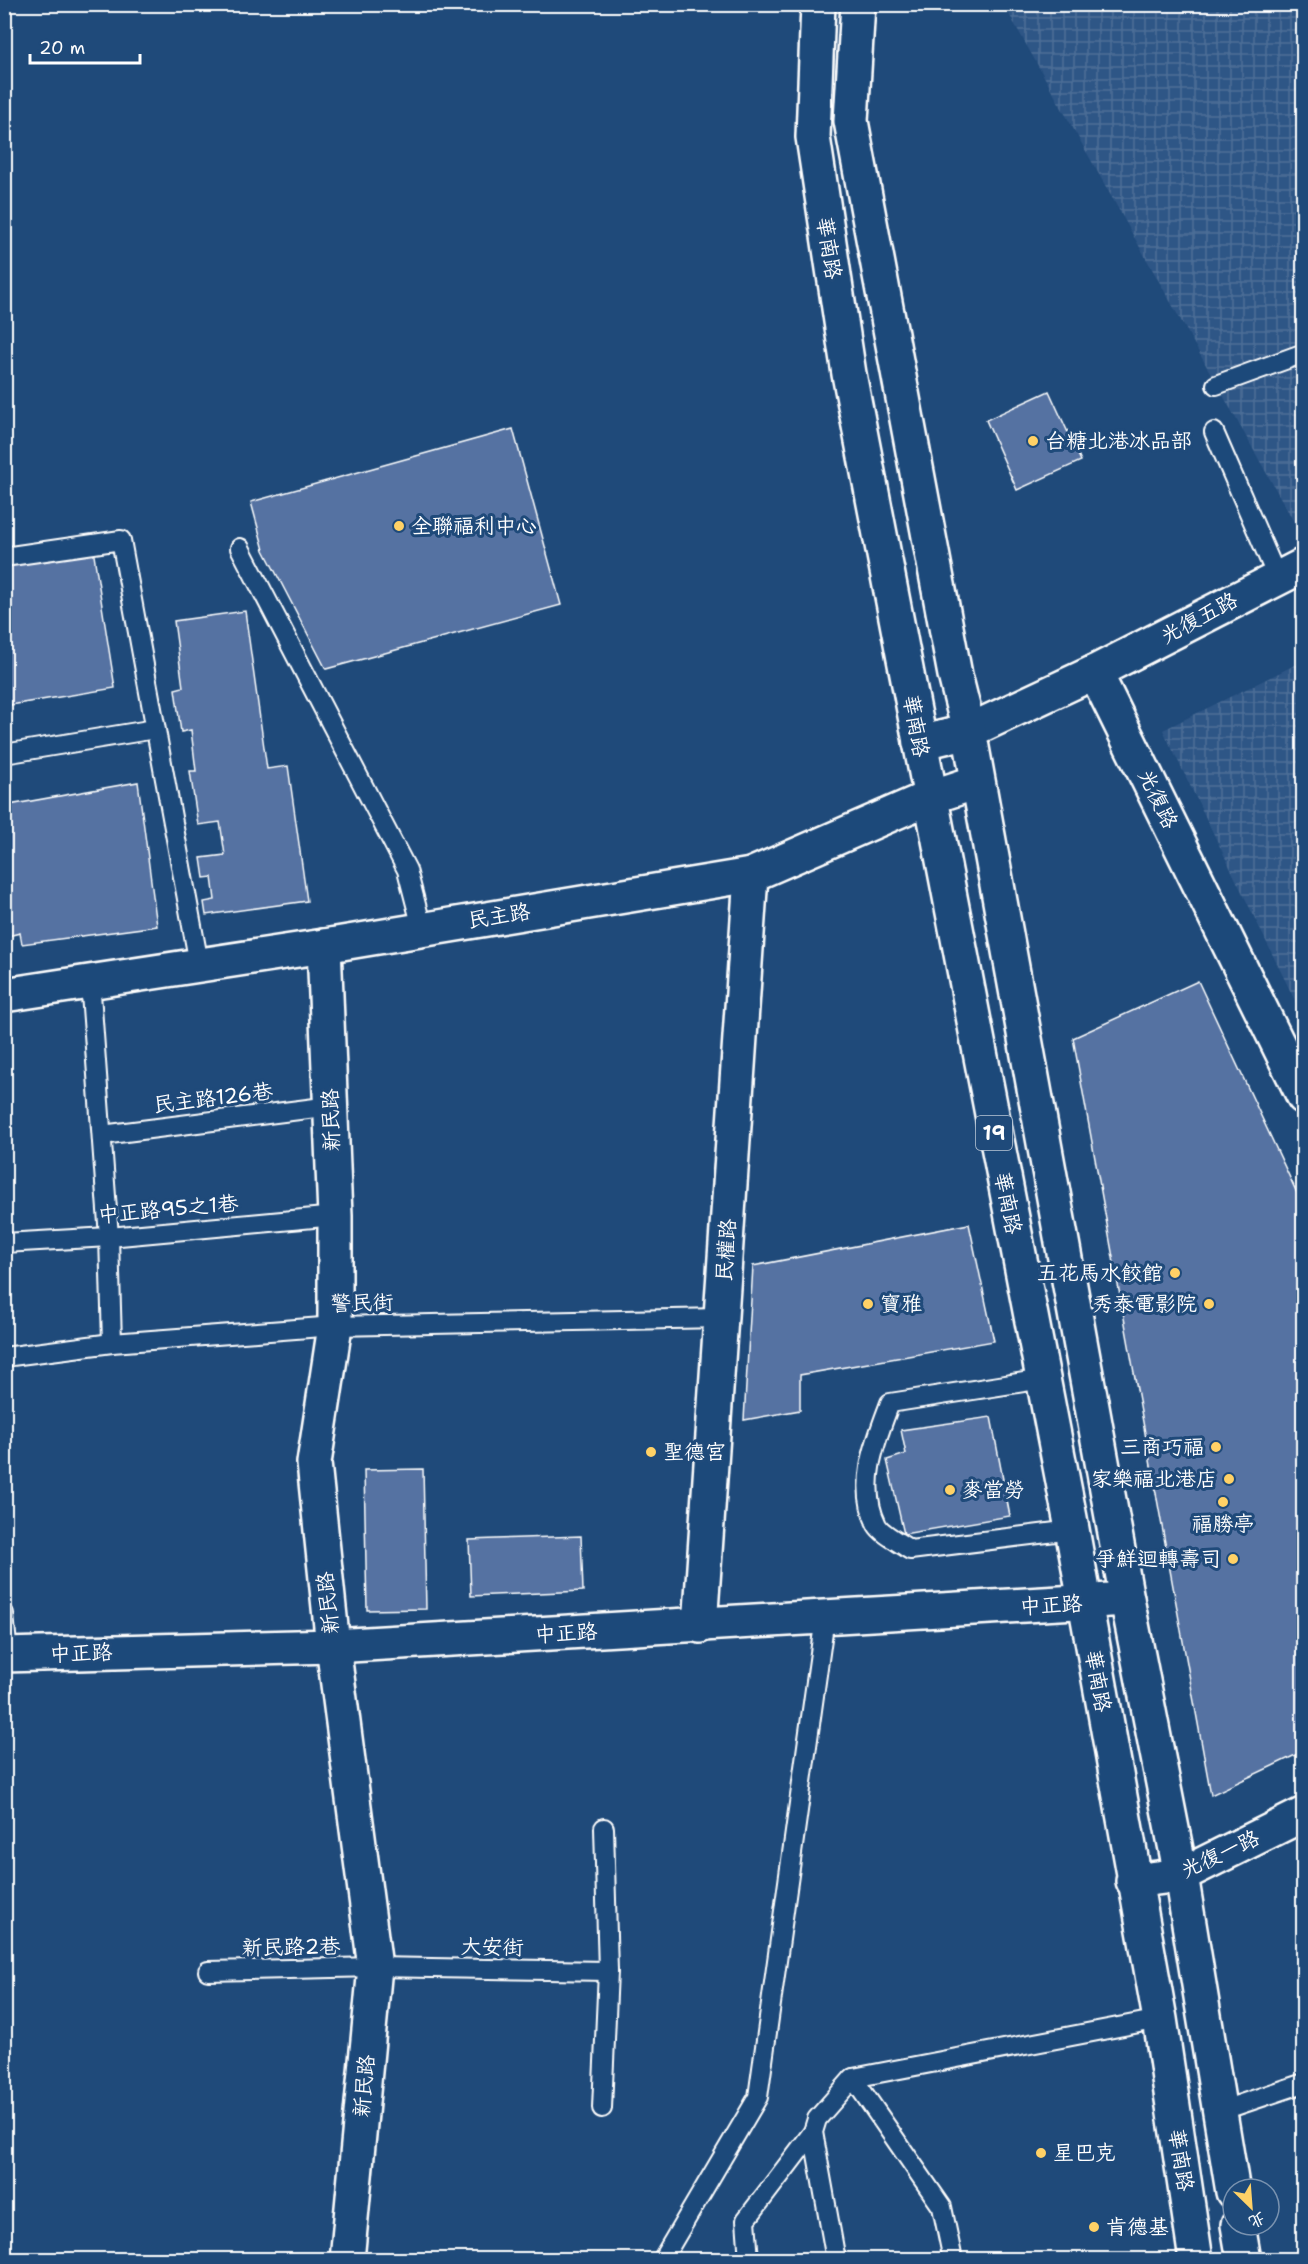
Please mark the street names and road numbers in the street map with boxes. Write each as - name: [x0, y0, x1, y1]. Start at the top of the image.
- street label: 華南路: [810, 215, 848, 281]
- street label: 光復五路: [1155, 586, 1243, 650]
- street label: 華南路: [897, 693, 935, 759]
- street label: 光復路: [1132, 765, 1184, 833]
- street label: 民主路: [466, 897, 532, 935]
- street label: 民主路126巷: [152, 1077, 274, 1119]
- street label: 新民路: [316, 1088, 346, 1152]
- road number: 19: [976, 1116, 1012, 1150]
- street label: 華南路: [988, 1169, 1028, 1237]
- street label: 中正路95之1巷: [97, 1189, 239, 1229]
- street label: 民權路: [710, 1218, 742, 1282]
- street label: 警民街: [330, 1288, 394, 1318]
- street label: 新民路: [311, 1570, 345, 1636]
- street label: 中正路: [1019, 1589, 1083, 1621]
- street label: 中正路: [534, 1617, 598, 1649]
- street label: 中正路: [49, 1638, 113, 1668]
- street label: 華南路: [1079, 1648, 1117, 1714]
- street label: 光復一路: [1176, 1824, 1264, 1884]
- street label: 新民路2巷: [241, 1932, 341, 1962]
- street label: 大安街: [460, 1932, 524, 1962]
- street label: 新民路: [347, 2053, 381, 2119]
- street label: 華南路: [1162, 2127, 1200, 2193]

